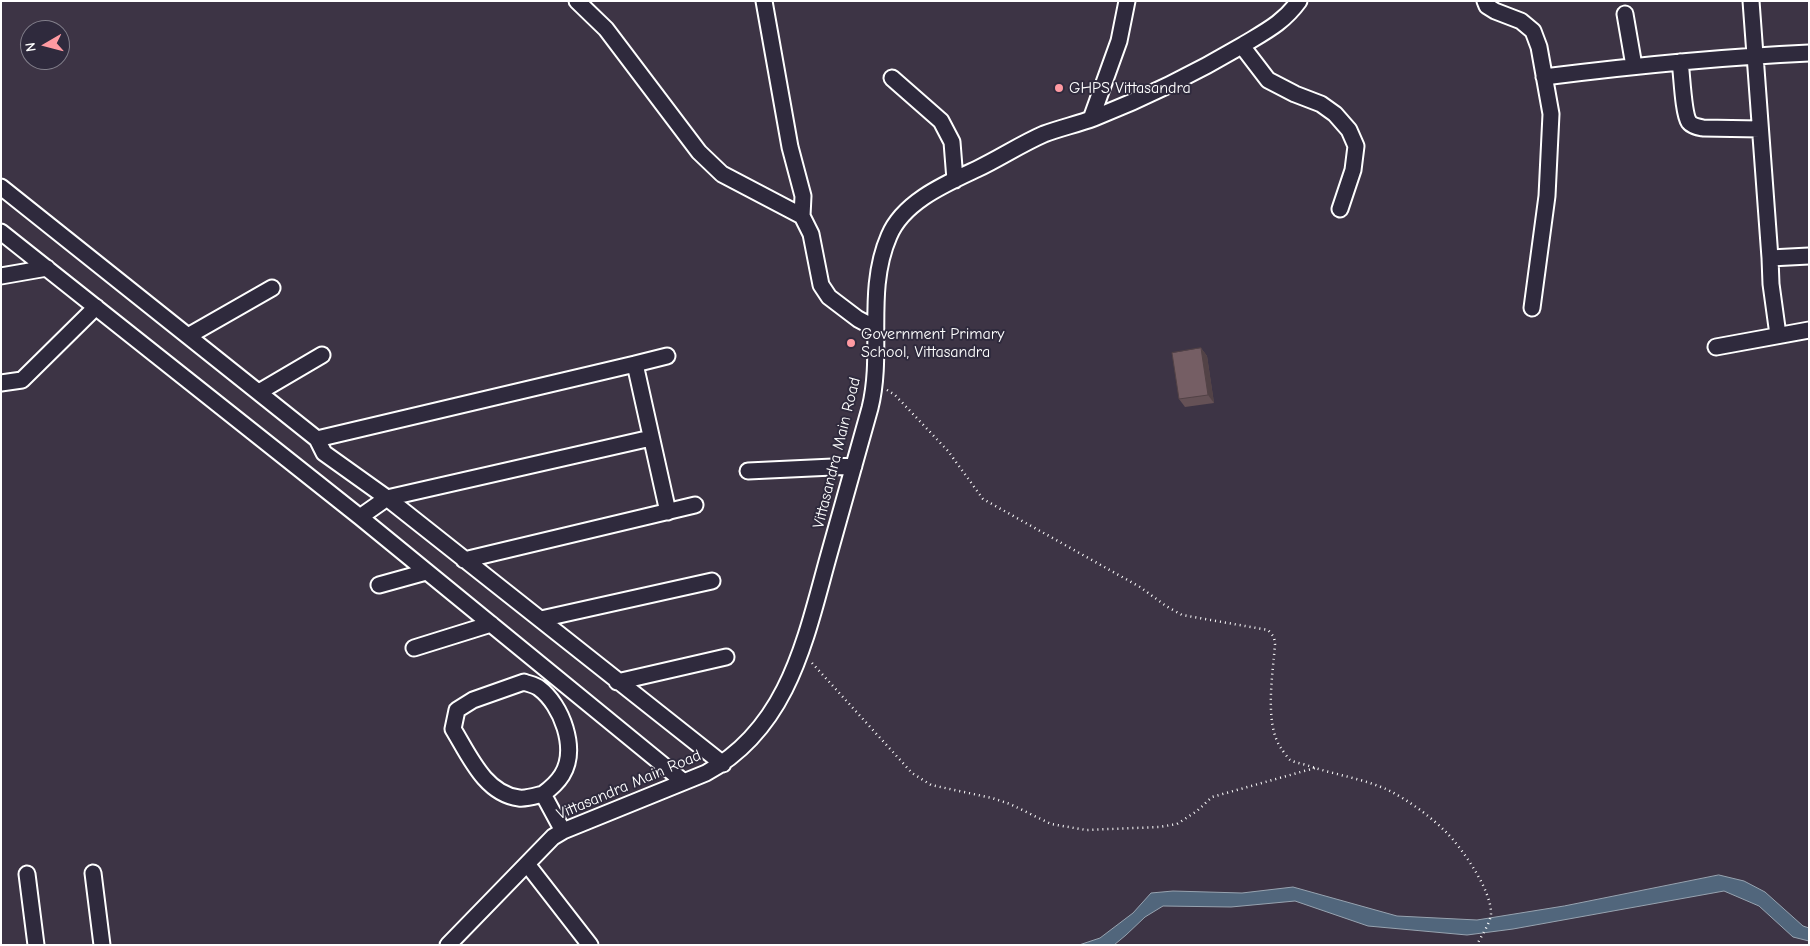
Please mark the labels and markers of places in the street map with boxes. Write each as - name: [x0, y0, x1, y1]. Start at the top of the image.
- place label: GHPS Vittasandra: [1069, 78, 1191, 98]
- marker: GHPS Vittasandra: [1053, 82, 1065, 94]
- place label: Government Primary School, Vittasandra: [861, 324, 1004, 362]
- marker: Government Primary School, Vittasandra: [845, 337, 857, 349]

